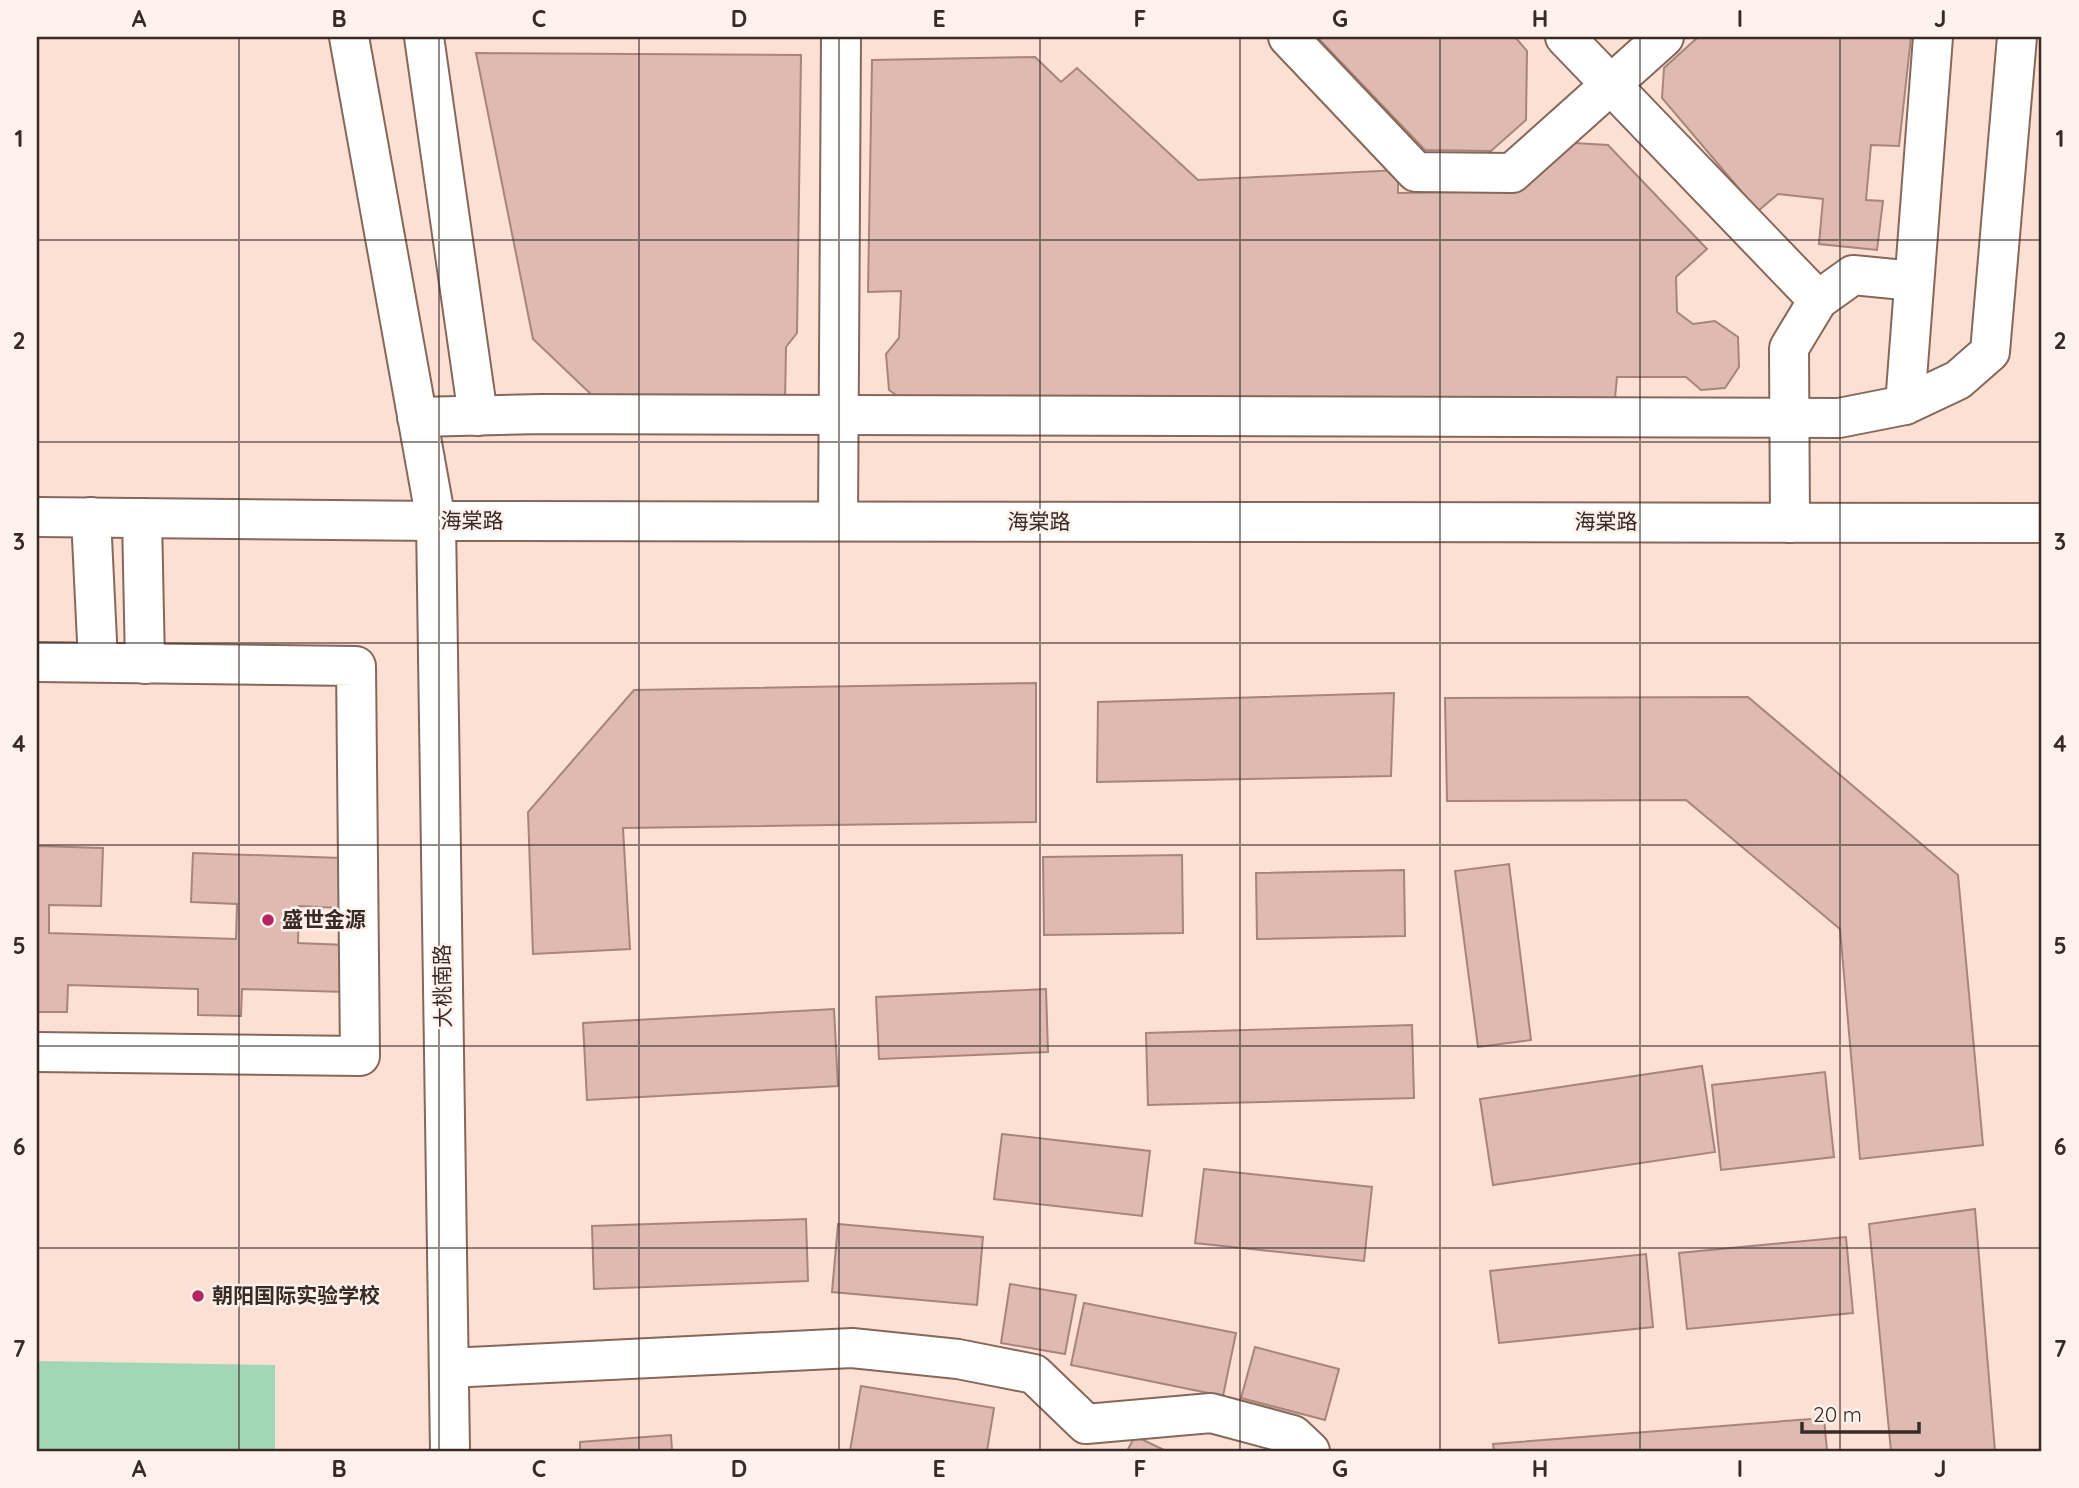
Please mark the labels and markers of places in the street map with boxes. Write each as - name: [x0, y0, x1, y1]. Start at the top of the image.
- place label: 盛世金源: [282, 906, 366, 932]
- marker: 盛世金源: [260, 912, 276, 928]
- place label: 朝阳国际实验学校: [212, 1282, 380, 1308]
- marker: 朝阳国际实验学校: [190, 1288, 206, 1304]

